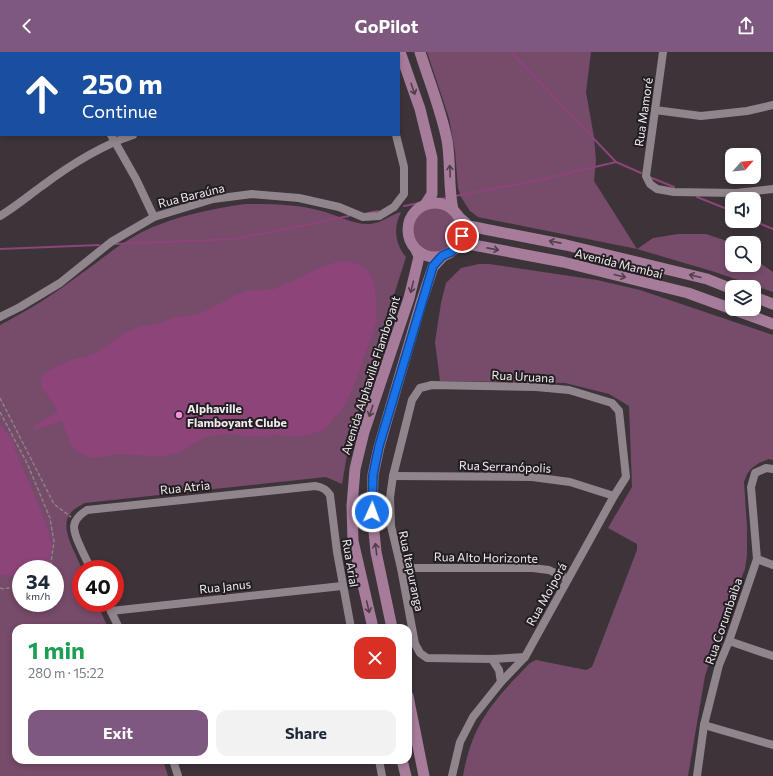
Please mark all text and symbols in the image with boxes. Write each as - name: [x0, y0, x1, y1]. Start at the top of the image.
- icon: back: [16, 15, 38, 37]
- text: GoPilot: [355, 15, 418, 37]
- icon: share: [735, 15, 757, 37]
- text: 250 m: [82, 66, 163, 100]
- icon: ahead: [16, 68, 68, 120]
- street label: Rua Mamoré: [631, 77, 655, 147]
- one-way arrow: [409, 82, 417, 94]
- text: Continue: [82, 100, 157, 122]
- north arrow: [725, 148, 761, 184]
- map controls: [725, 148, 761, 316]
- one-way arrow: [446, 165, 454, 178]
- street label: Rua Baraúna: [156, 180, 226, 210]
- button: sound: [725, 192, 761, 228]
- pin: [445, 219, 479, 253]
- icon: arrive: [451, 225, 473, 247]
- button: search: [725, 236, 761, 272]
- one-way arrow: [549, 238, 562, 246]
- one-way arrow: [486, 245, 499, 253]
- street label: Avenida Mambai: [574, 245, 664, 281]
- one-way arrow: [689, 272, 702, 280]
- one-way arrow: [613, 273, 626, 280]
- one-way arrow: [407, 280, 415, 293]
- button: layers: [725, 280, 761, 316]
- street label: Avenida Alphaville Flamboyant: [338, 294, 402, 456]
- street label: Rua Uruana: [491, 367, 555, 385]
- place label: Alphaville Flamboyant Clube: [187, 401, 287, 429]
- one-way arrow: [367, 404, 374, 417]
- marker: Alphaville Flamboyant Clube: [174, 410, 184, 420]
- street label: Rua Serranópolis: [459, 457, 551, 475]
- street label: Rua Atria: [159, 477, 211, 497]
- position arrow: [351, 491, 393, 533]
- street label: Rua Itapuranga: [397, 529, 427, 613]
- street label: Rua Arial: [340, 538, 362, 588]
- one-way arrow: [372, 543, 380, 556]
- street label: Rua Alto Horizonte: [434, 549, 538, 565]
- speed limit sign: 40: [72, 560, 124, 612]
- street label: Rua Moiporá: [523, 560, 569, 628]
- text: 34: [26, 569, 50, 593]
- street label: Rua Janus: [198, 576, 252, 597]
- street label: Rua Corumbaiba: [702, 576, 744, 666]
- text: km/h: [26, 590, 50, 602]
- one-way arrow: [364, 600, 372, 613]
- text: 1 min: [28, 635, 85, 664]
- button: close: [354, 637, 396, 679]
- text: 280 m · 15:22: [28, 665, 104, 681]
- button: Exit: [28, 710, 208, 756]
- button: Share: [216, 710, 396, 756]

